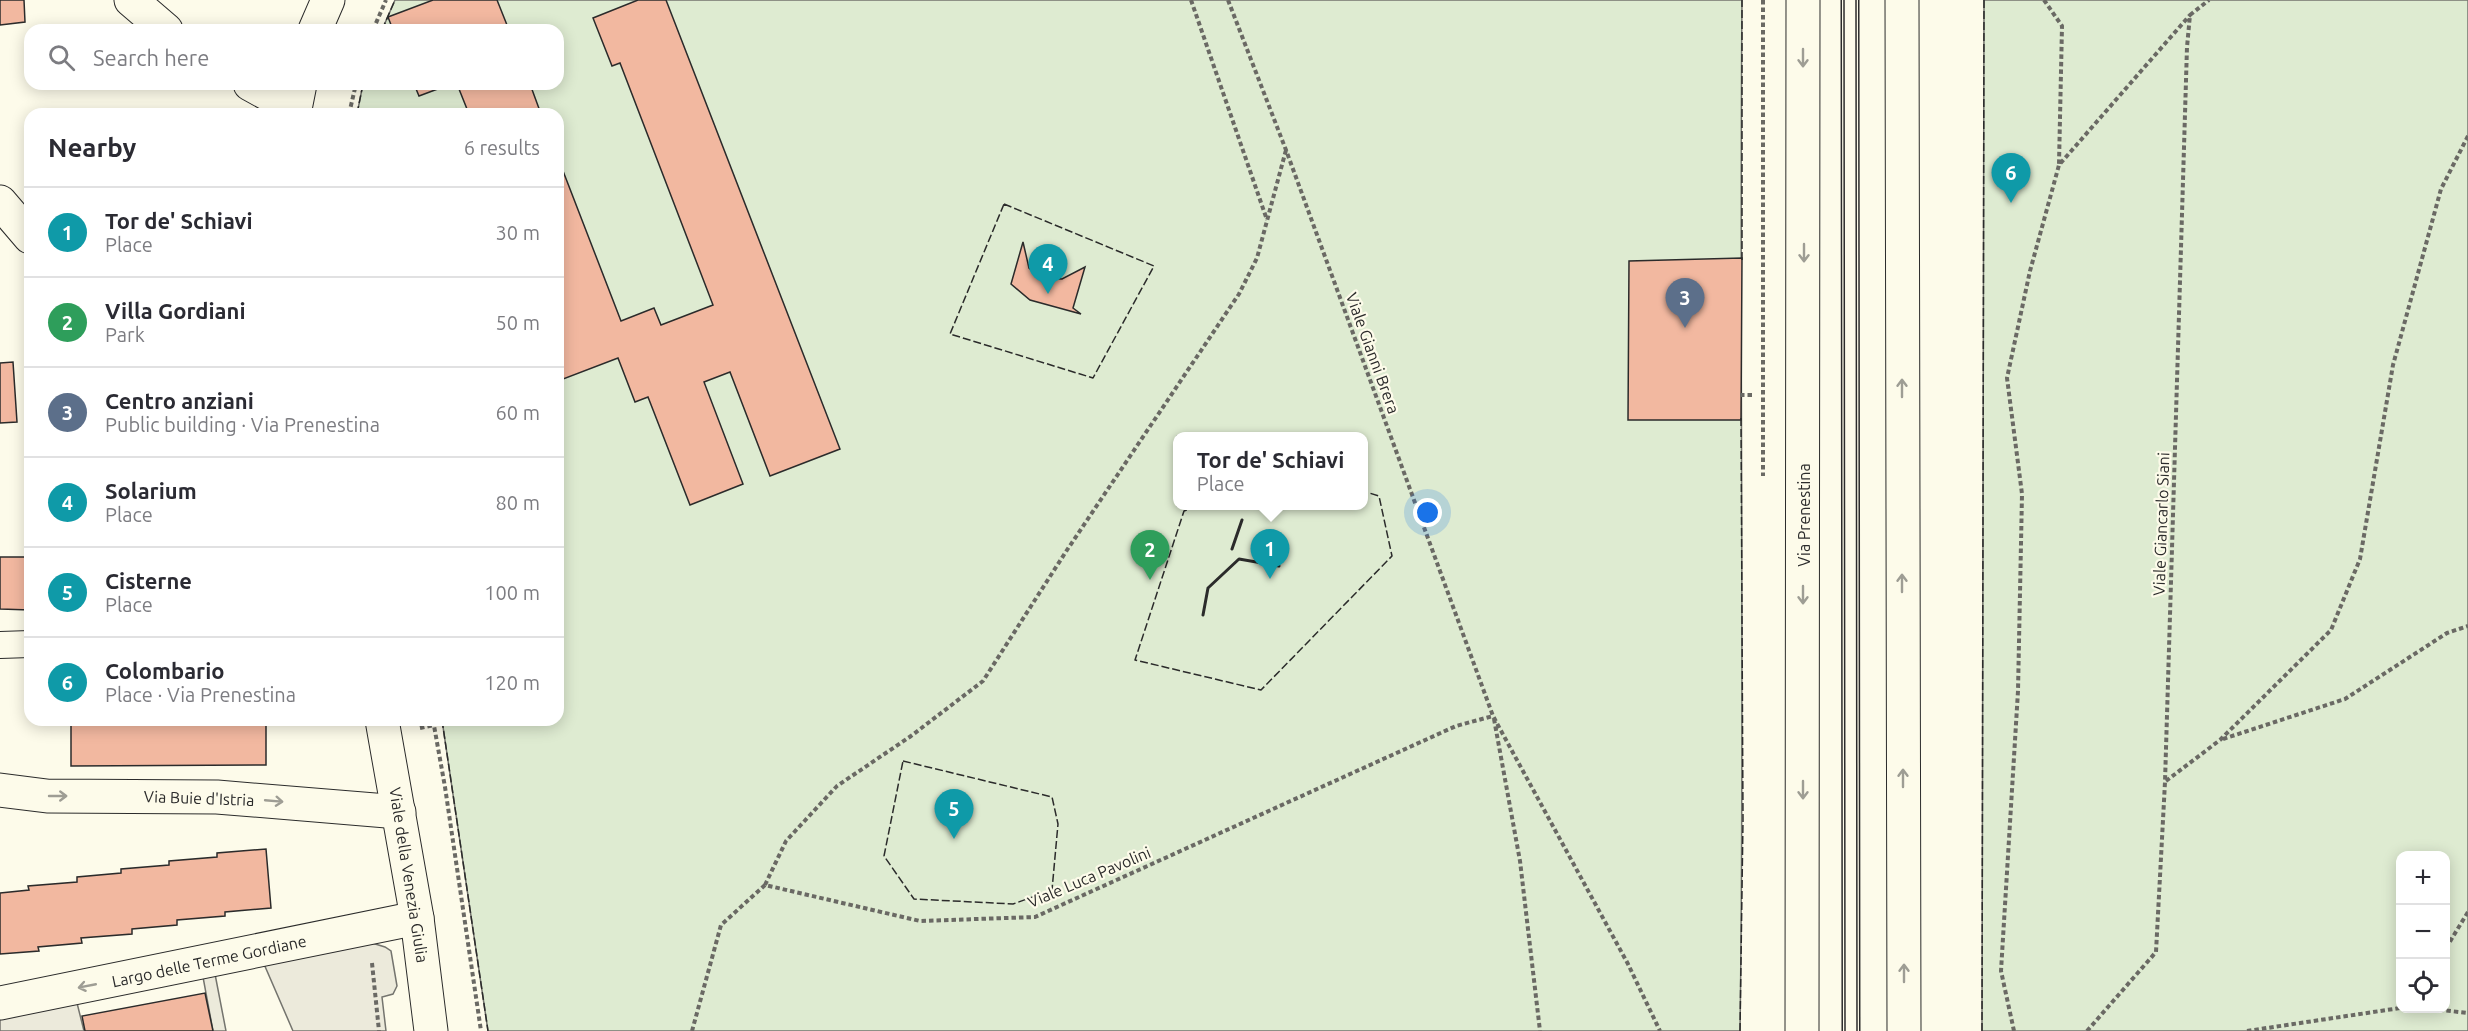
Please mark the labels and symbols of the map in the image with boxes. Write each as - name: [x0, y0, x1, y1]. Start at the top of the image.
- one-way arrow: [1797, 48, 1809, 68]
- pin: 6: [1992, 154, 2030, 203]
- one-way arrow: [1798, 243, 1810, 263]
- pin: 4: [1028, 244, 1068, 294]
- pin: 3: [1666, 278, 1704, 328]
- street label: Viale Gianni Brera: [1343, 290, 1403, 416]
- one-way arrow: [1896, 378, 1908, 398]
- street label: Viale Giancarlo Siani: [2149, 452, 2173, 596]
- street label: Via Prenestina: [1795, 463, 1813, 567]
- your location: [1413, 498, 1442, 527]
- pin: 2: [1130, 530, 1170, 580]
- pin: 1: [1250, 530, 1290, 579]
- one-way arrow: [1896, 573, 1908, 593]
- one-way arrow: [1797, 585, 1809, 605]
- one-way arrow: [1897, 768, 1909, 788]
- one-way arrow: [1797, 780, 1809, 800]
- street label: Viale della Venezia Giulia: [386, 786, 432, 964]
- street label: Via Buie d'Istria: [143, 787, 255, 809]
- one-way arrow: [47, 790, 67, 802]
- pin: 5: [934, 790, 974, 839]
- one-way arrow: [263, 796, 283, 807]
- street label: Viale Luca Pavolini: [1025, 843, 1153, 911]
- street label: Largo delle Terme Gordiane: [110, 932, 308, 990]
- one-way arrow: [1898, 963, 1910, 983]
- one-way arrow: [78, 981, 98, 992]

